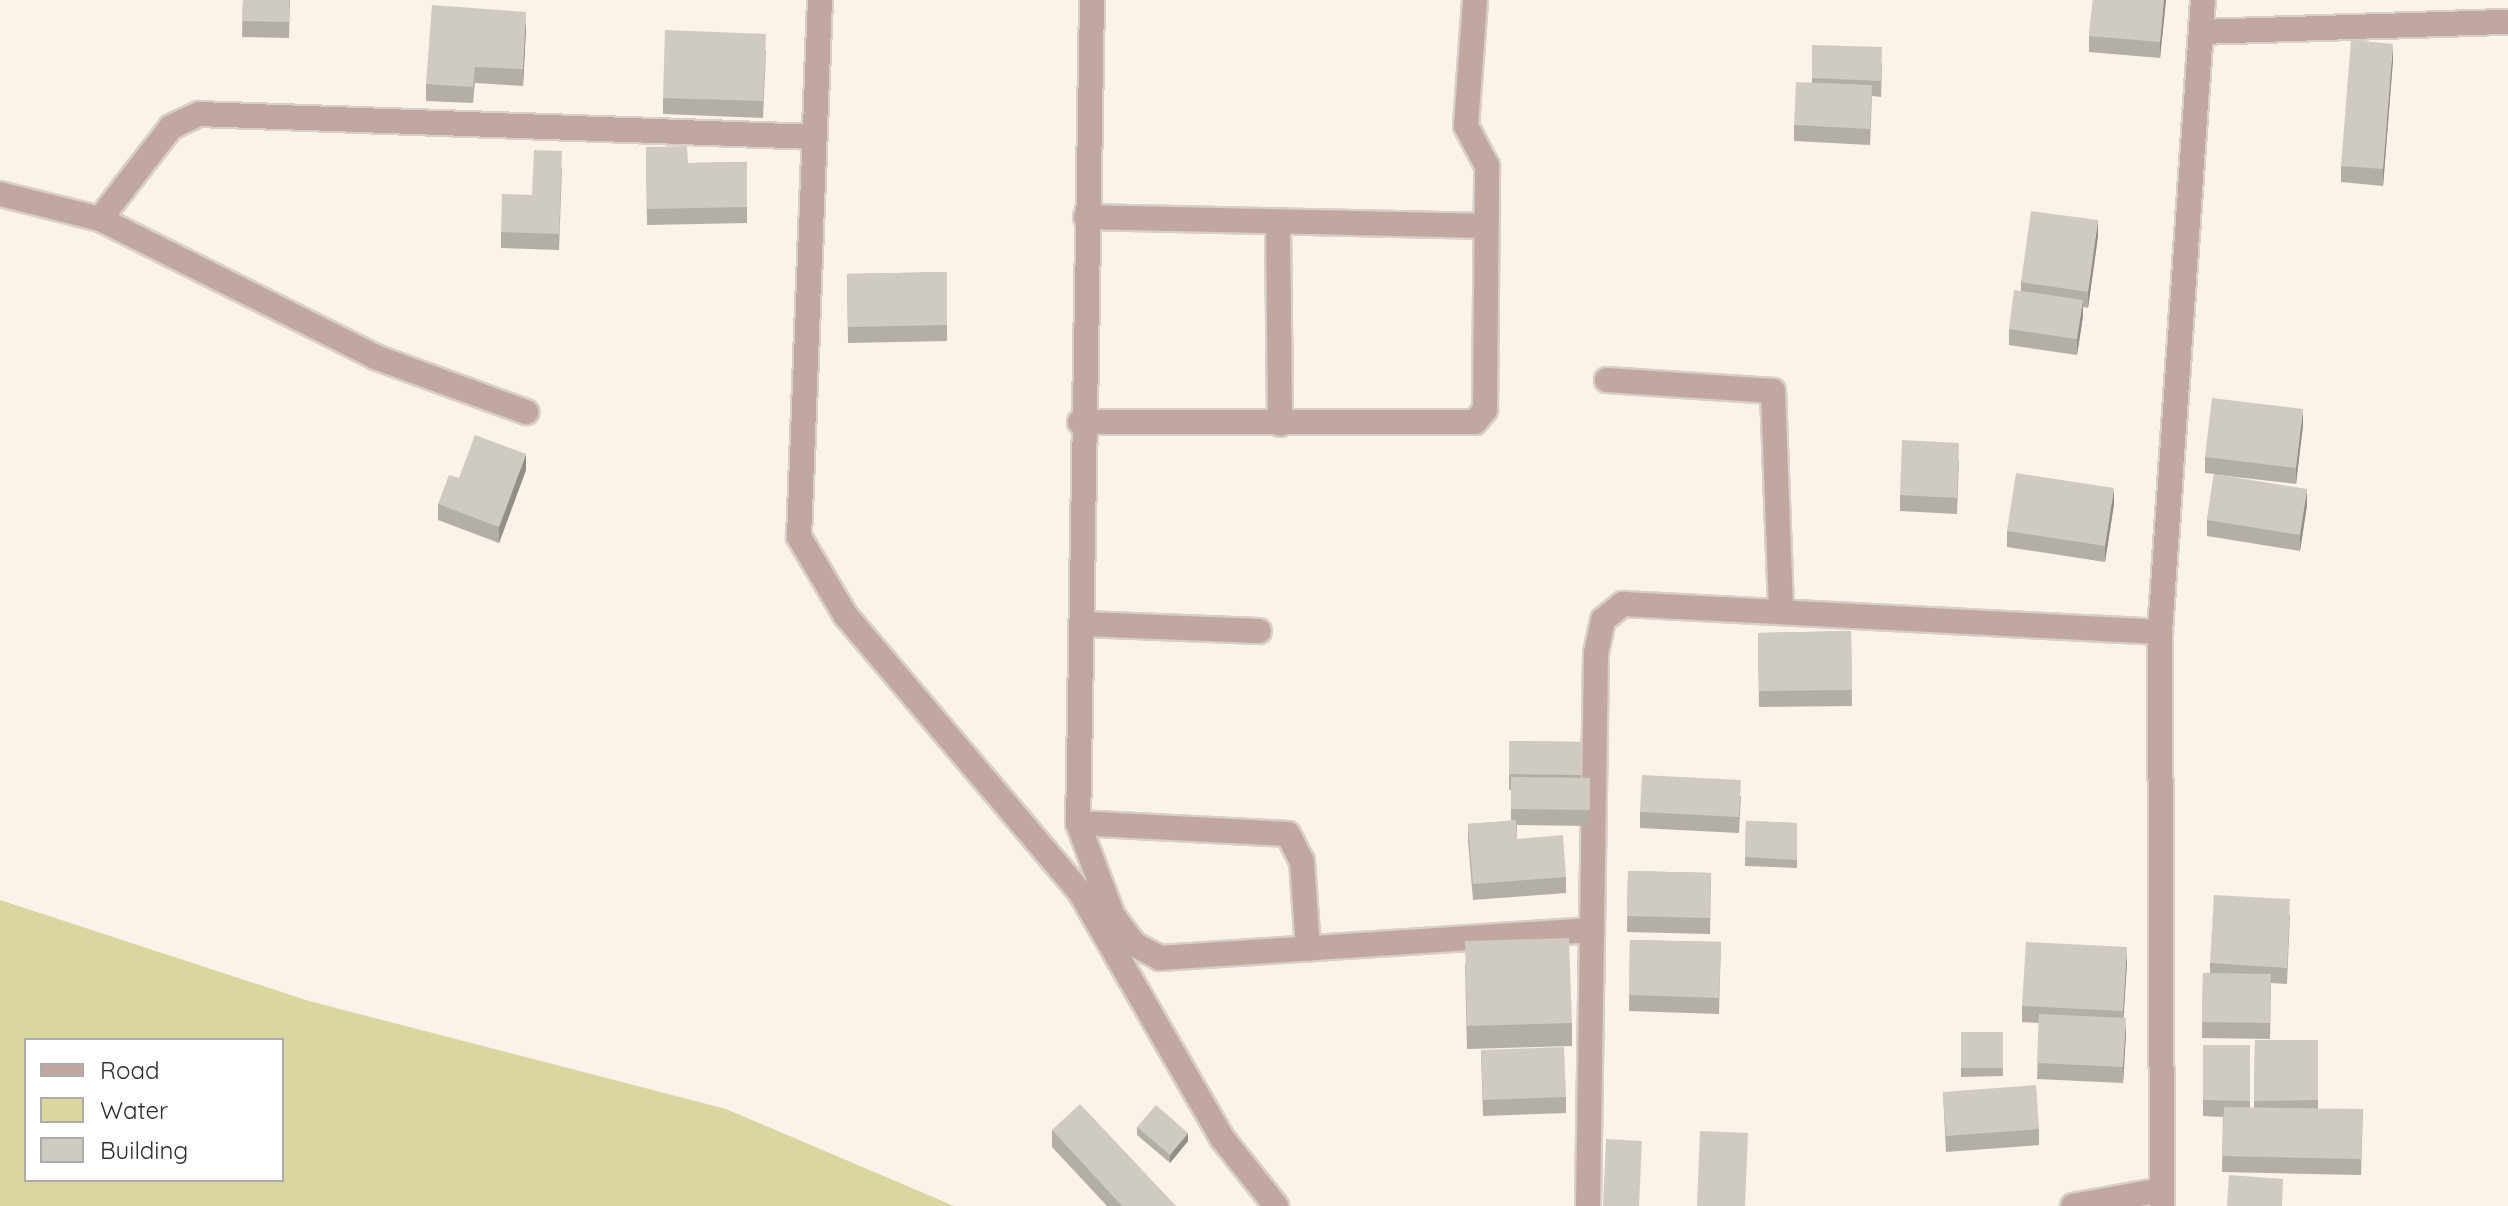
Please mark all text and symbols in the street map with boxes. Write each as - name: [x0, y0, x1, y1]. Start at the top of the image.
- legend: [24, 1038, 284, 1182]
- text: Road: [100, 1055, 160, 1085]
- text: Water: [100, 1095, 168, 1125]
- text: Building: [100, 1135, 188, 1165]

